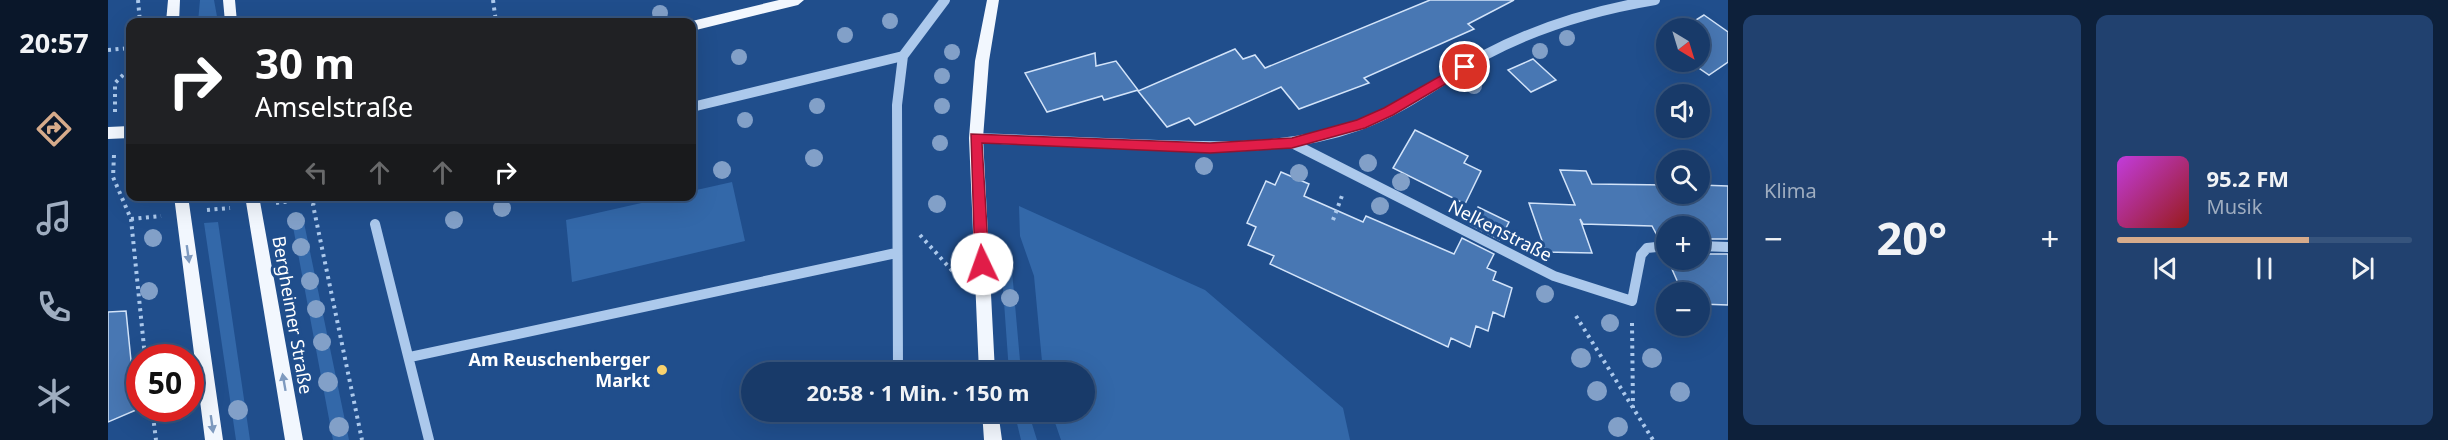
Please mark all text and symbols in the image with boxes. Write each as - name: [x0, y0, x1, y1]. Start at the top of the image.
- north arrow: [1656, 18, 1710, 72]
- map controls: [1656, 18, 1710, 336]
- text: 20:57: [19, 24, 89, 61]
- text: 30 m: [255, 34, 355, 91]
- pin: [1439, 41, 1490, 92]
- icon: right: [156, 42, 234, 120]
- icon: arrive: [1448, 50, 1481, 83]
- button: sound: [1656, 84, 1710, 138]
- text: Amselstraße: [255, 88, 413, 125]
- icon: directions: [33, 108, 75, 150]
- button: search: [1656, 150, 1710, 204]
- icon: left: [300, 156, 333, 189]
- icon: ahead: [363, 156, 396, 189]
- icon: ahead: [426, 156, 459, 189]
- icon: right: [489, 156, 522, 189]
- text: 95.2 FM: [2207, 163, 2289, 193]
- text: Klima: [1764, 177, 1817, 204]
- text: Musik: [2207, 193, 2262, 220]
- street label: Nelkenstraße: [1445, 194, 1556, 266]
- icon: music: [33, 197, 75, 239]
- text: 20°: [1876, 207, 1947, 268]
- button: +: [1656, 216, 1710, 270]
- text: −: [1764, 216, 1783, 261]
- text: +: [2041, 216, 2060, 261]
- position arrow: [950, 232, 1014, 296]
- street label: Bergheimer Straße: [267, 234, 319, 396]
- one-way arrow: [184, 245, 193, 264]
- icon: previous: [2149, 252, 2182, 285]
- icon: pause: [2248, 252, 2281, 285]
- icon: next: [2346, 252, 2379, 285]
- button: −: [1656, 282, 1710, 336]
- icon: phone: [33, 286, 75, 328]
- speed limit sign: 50: [126, 344, 204, 422]
- place label: Am Reuschenberger Markt: [468, 347, 650, 392]
- marker: Am Reuschenberger Markt: [655, 363, 669, 377]
- one-way arrow: [279, 373, 288, 392]
- icon: climate: [33, 375, 75, 417]
- text: 20:58 · 1 Min. · 150 m: [807, 377, 1029, 407]
- one-way arrow: [207, 415, 217, 434]

